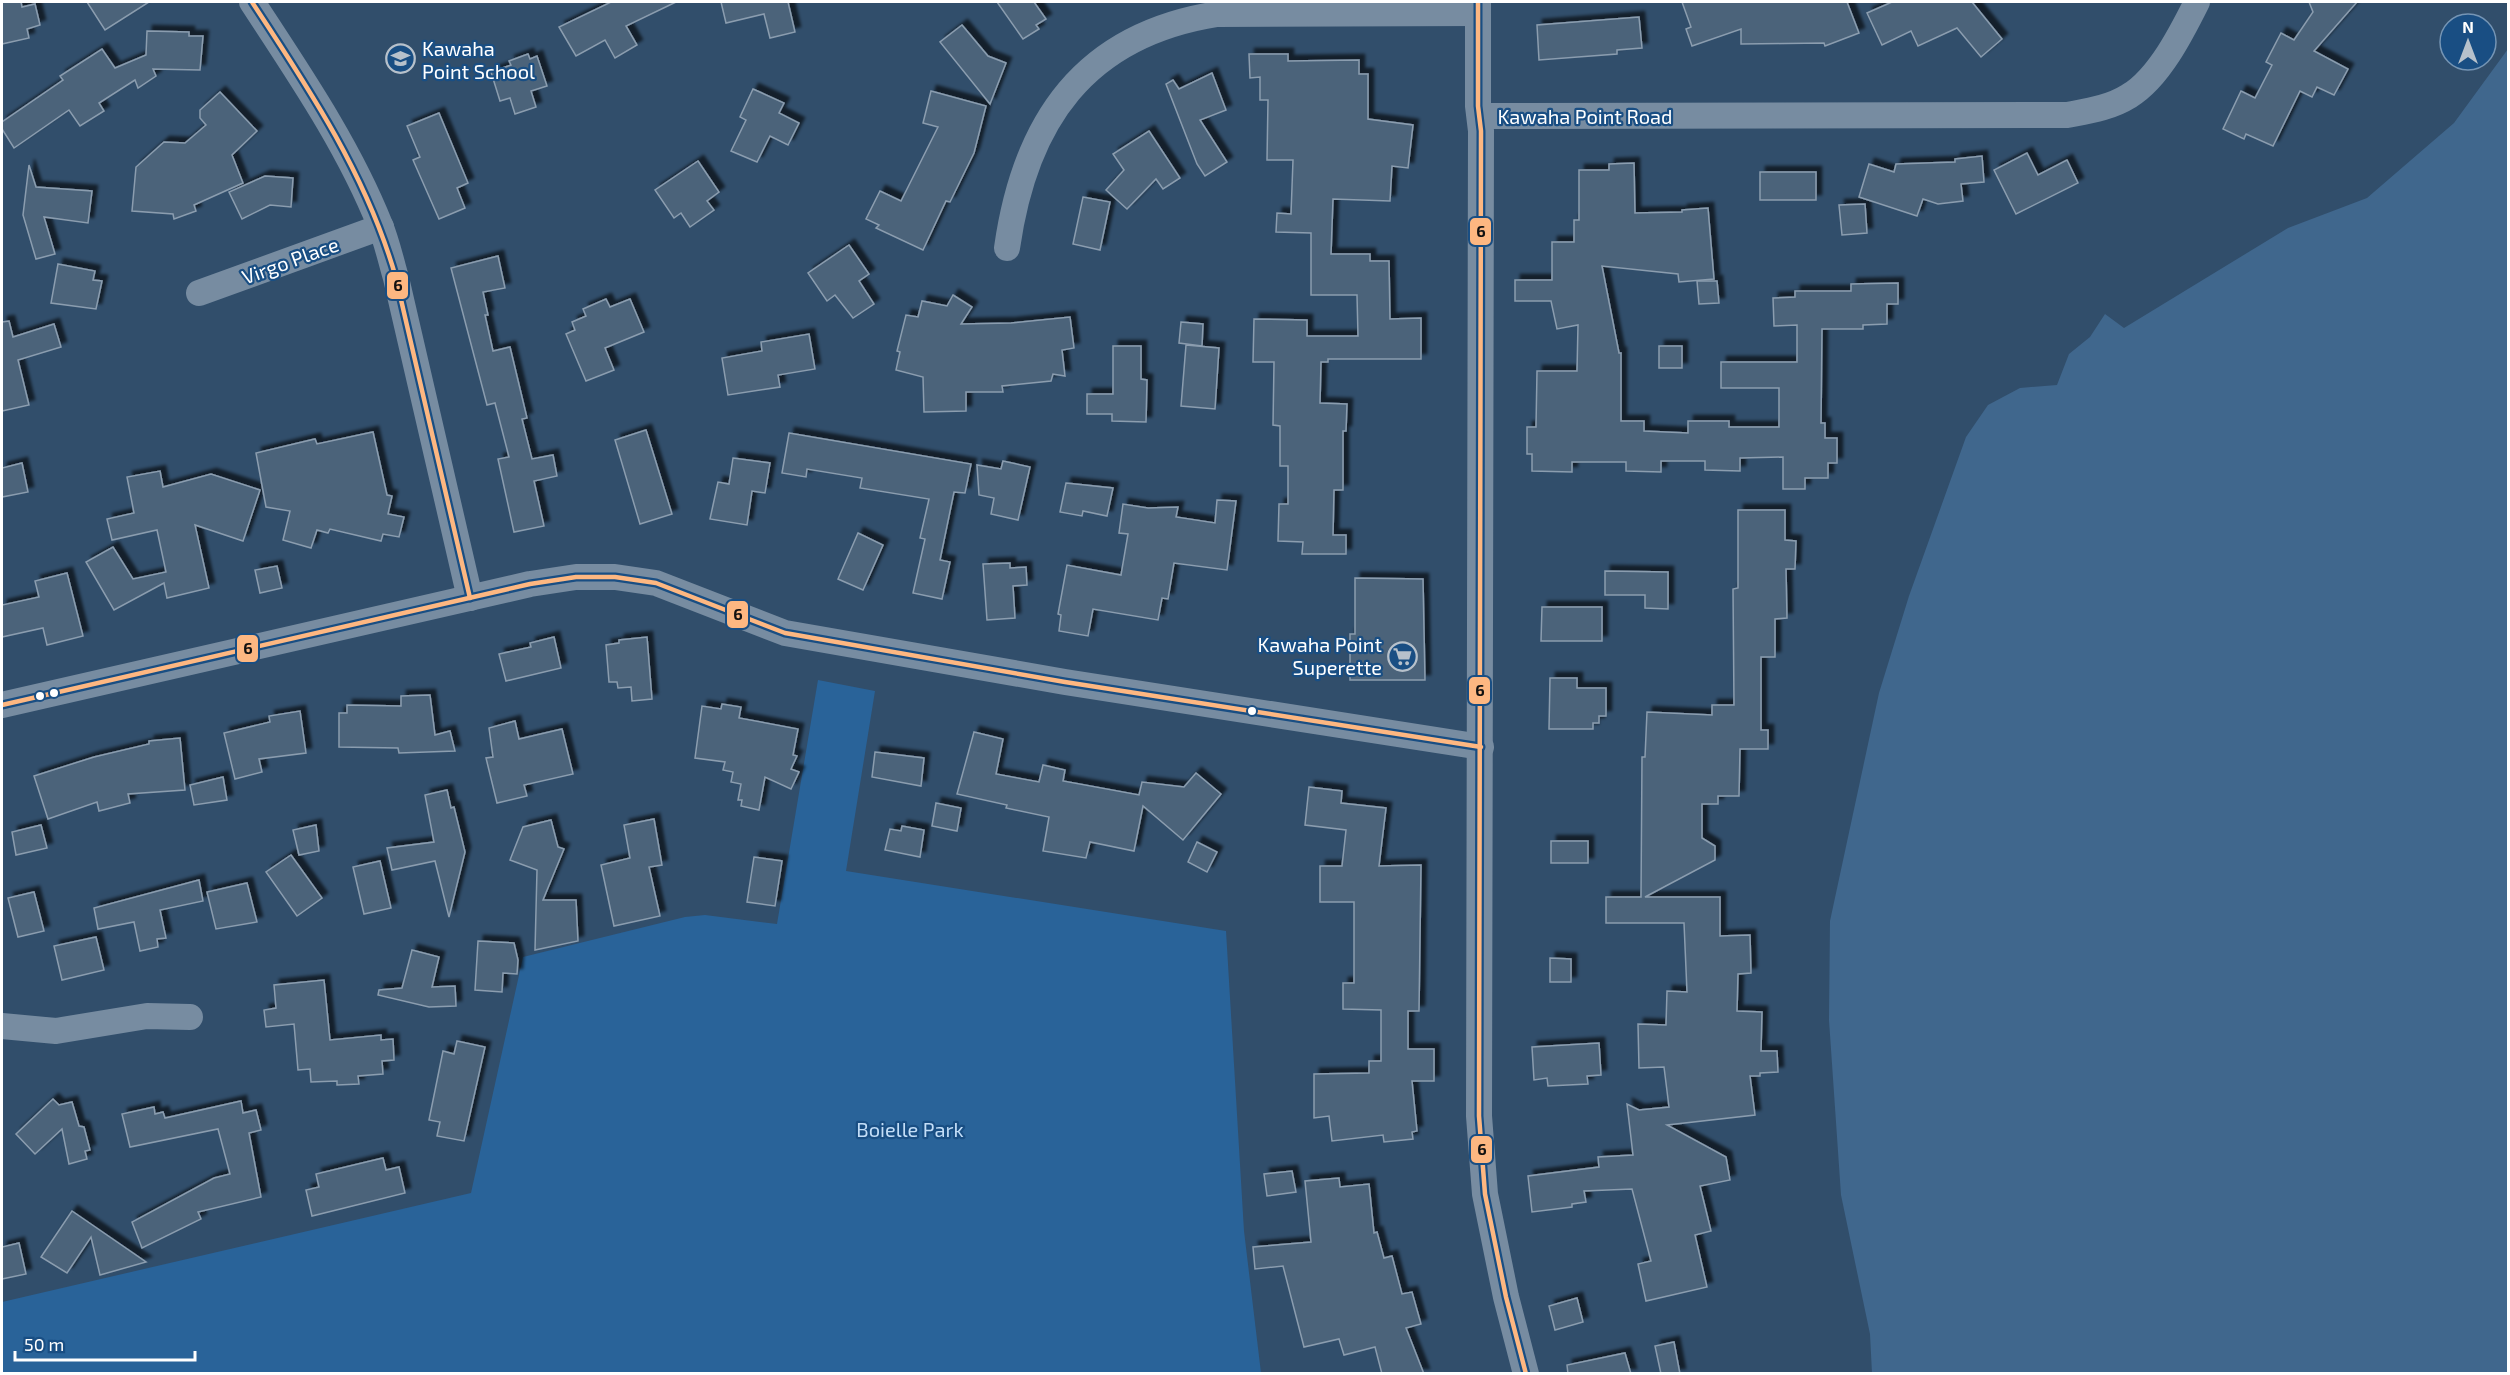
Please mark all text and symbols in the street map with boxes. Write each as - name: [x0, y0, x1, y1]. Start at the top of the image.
- north arrow: [2438, 12, 2498, 72]
- text: N: [2462, 17, 2474, 36]
- place label: Kawaha Point School: [422, 36, 535, 83]
- school or university icon: Kawaha Point School: [385, 43, 417, 75]
- street label: Kawaha Point Road: [1497, 104, 1673, 128]
- line badge: 6: [1469, 217, 1492, 246]
- text: 6: [1476, 221, 1486, 240]
- street label: Virgo Place: [238, 231, 342, 289]
- line badge: 6: [386, 271, 409, 300]
- text: 6: [393, 275, 403, 294]
- line badge: 6: [726, 600, 749, 629]
- text: 6: [733, 604, 743, 623]
- place label: Kawaha Point Superette: [1258, 632, 1382, 679]
- line badge: 6: [236, 634, 259, 663]
- text: 6: [243, 638, 253, 657]
- supermarket icon: Kawaha Point Superette: [1387, 640, 1419, 672]
- line badge: 6: [1468, 676, 1491, 705]
- text: 6: [1475, 680, 1485, 699]
- unlabelled marker: [48, 687, 60, 699]
- unlabelled marker: [34, 690, 46, 702]
- unlabelled marker: [1246, 705, 1258, 717]
- park label: Boielle Park: [856, 1117, 964, 1141]
- line badge: 6: [1470, 1135, 1493, 1164]
- text: 6: [1477, 1139, 1487, 1158]
- scale bar: [15, 1324, 195, 1362]
- text: 50 m: [24, 1333, 64, 1355]

